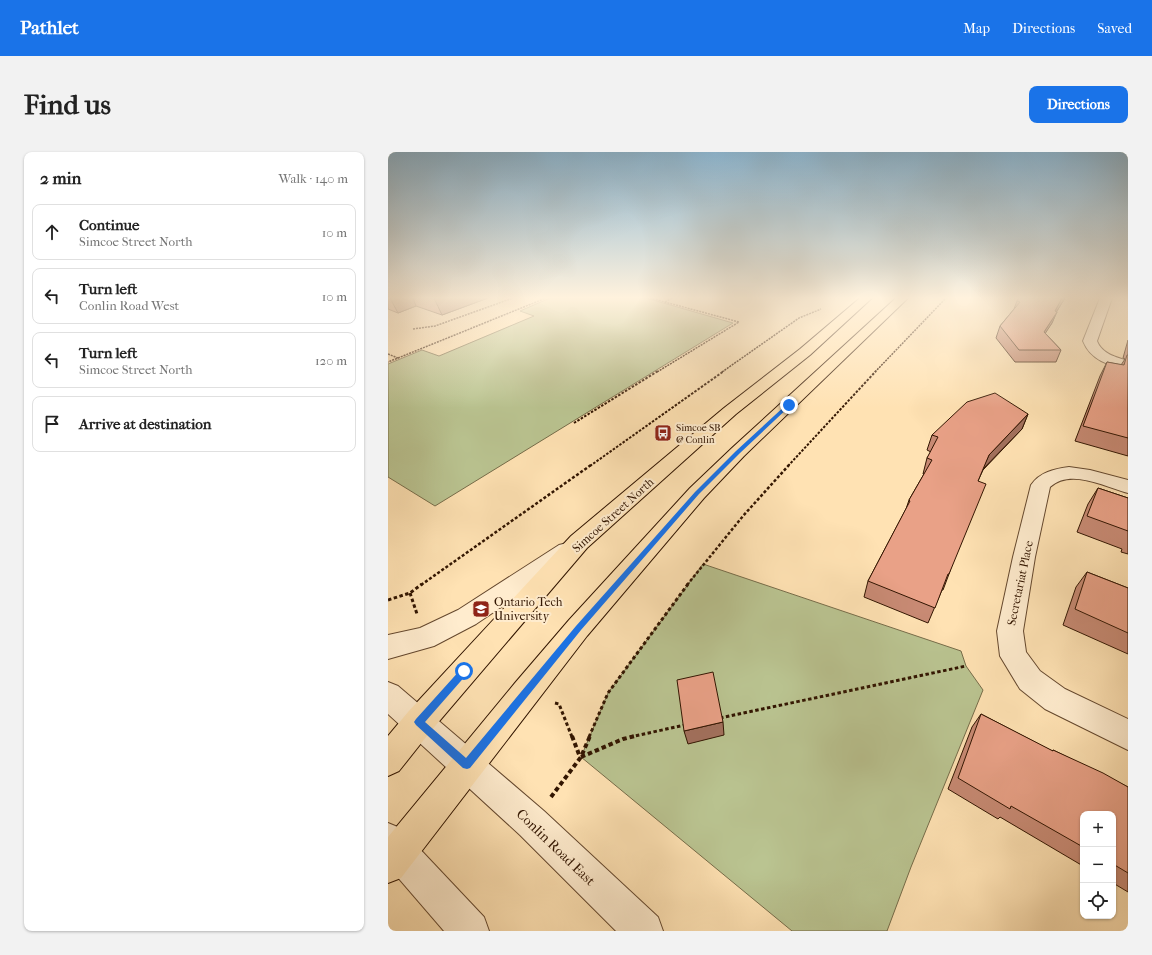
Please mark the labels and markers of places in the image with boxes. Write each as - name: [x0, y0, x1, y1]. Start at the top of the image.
- place label: Simcoe SB @ Conlin: [676, 422, 721, 446]
- bus stop icon: Simcoe SB @ Conlin: [653, 423, 673, 443]
- place label: Ontario Tech University: [494, 595, 563, 623]
- school or university icon: Ontario Tech University: [471, 599, 491, 619]

